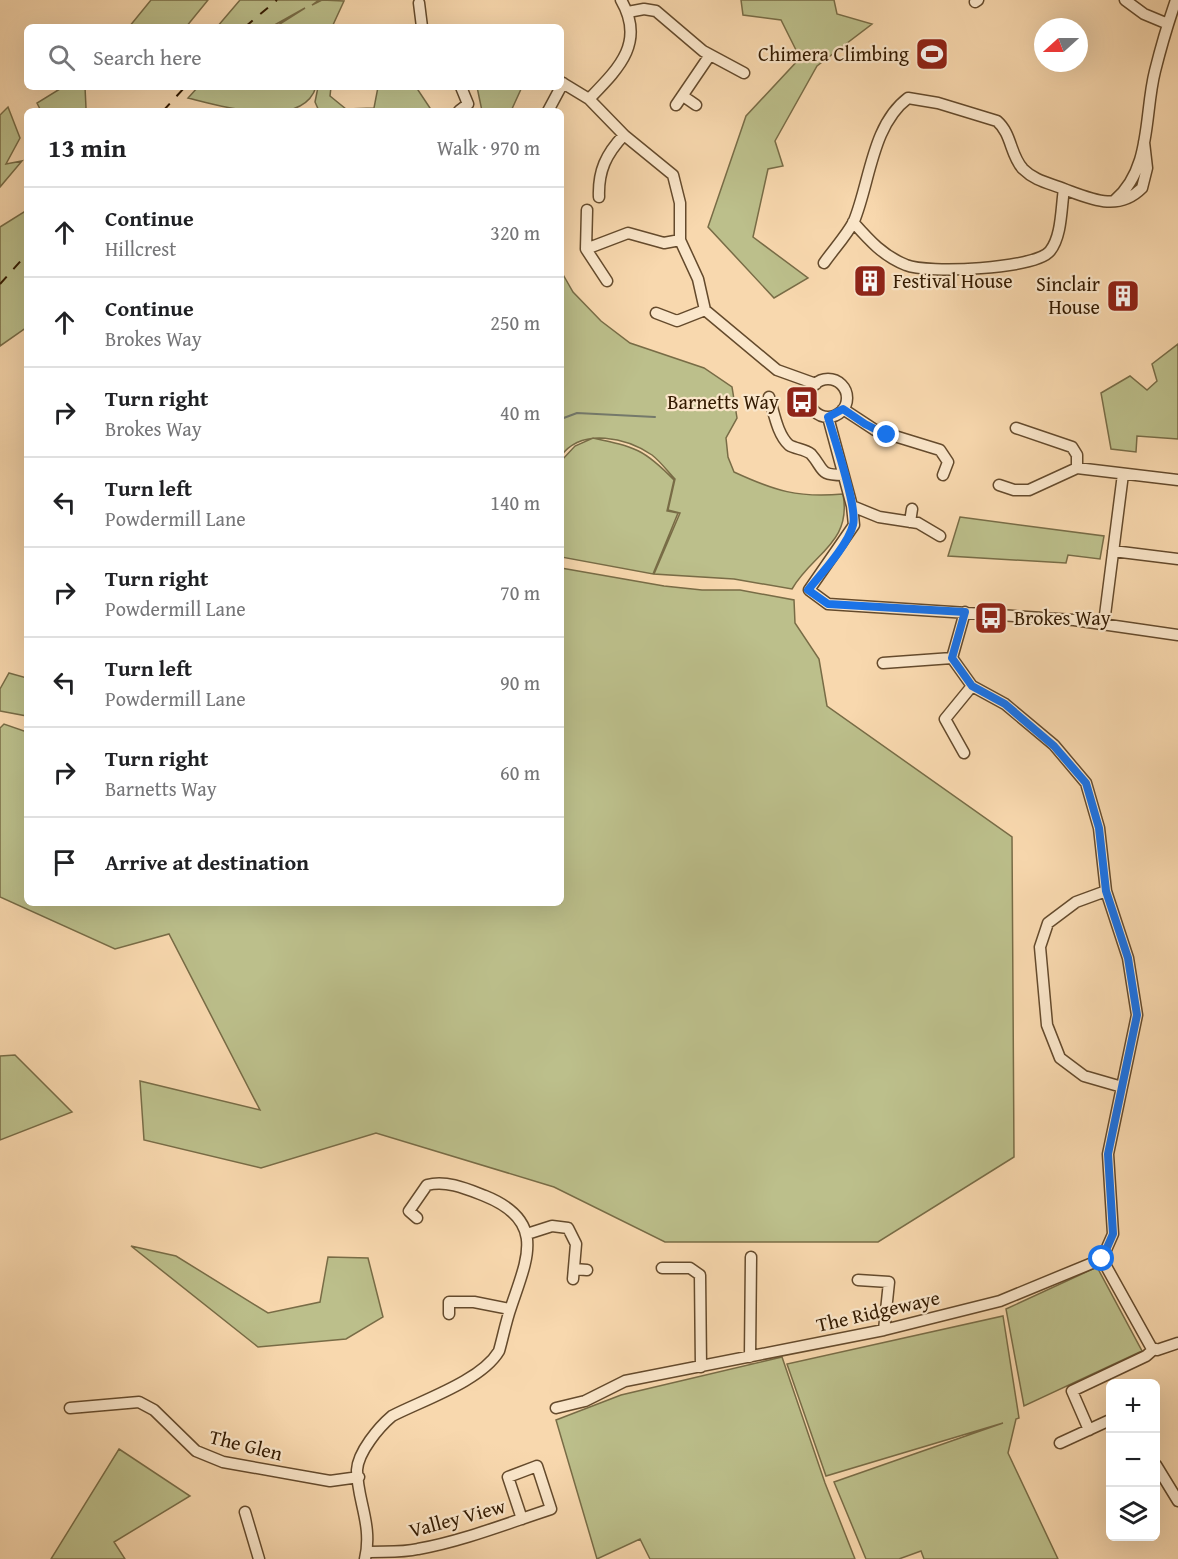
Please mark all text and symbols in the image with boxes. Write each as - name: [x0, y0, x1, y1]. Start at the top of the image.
- north arrow: [1034, 18, 1088, 72]
- search box: [24, 24, 564, 90]
- sports icon: Chimera Climbing: [914, 36, 950, 72]
- place label: Chimera Climbing: [758, 39, 909, 68]
- icon: search: [45, 41, 78, 74]
- text: Search here: [93, 41, 202, 73]
- text: 13 min: [48, 128, 126, 167]
- text: Walk · 970 m: [437, 133, 540, 162]
- text: Continue: [105, 202, 194, 234]
- icon: ahead: [48, 216, 81, 249]
- text: 320 m: [490, 218, 540, 247]
- text: Hillcrest: [105, 234, 176, 263]
- building icon: Festival House: [852, 263, 888, 299]
- place label: Festival House: [893, 266, 1013, 295]
- place label: Sinclair House: [1036, 269, 1100, 321]
- building icon: Sinclair House: [1105, 278, 1141, 314]
- text: Continue: [105, 292, 194, 324]
- icon: ahead: [48, 306, 81, 339]
- text: 250 m: [490, 308, 540, 337]
- text: Brokes Way: [105, 324, 202, 353]
- text: Turn right: [105, 382, 208, 414]
- bus stop icon: Barnetts Way: [784, 384, 820, 420]
- place label: Barnetts Way: [667, 387, 779, 416]
- icon: right: [48, 396, 81, 429]
- text: 40 m: [500, 398, 540, 427]
- text: Brokes Way: [105, 414, 202, 443]
- route end: [873, 421, 899, 447]
- text: Turn left: [105, 472, 192, 504]
- icon: left: [48, 486, 81, 519]
- text: 140 m: [490, 488, 540, 517]
- text: Powdermill Lane: [105, 504, 246, 533]
- text: Turn right: [105, 562, 208, 594]
- icon: right: [48, 576, 81, 609]
- text: 70 m: [500, 578, 540, 607]
- text: Powdermill Lane: [105, 594, 246, 623]
- bus stop icon: Brokes Way: [973, 600, 1009, 636]
- place label: Brokes Way: [1014, 603, 1111, 632]
- text: Turn left: [105, 652, 192, 684]
- icon: left: [48, 666, 81, 699]
- text: 90 m: [500, 668, 540, 697]
- text: Powdermill Lane: [105, 684, 246, 713]
- text: Turn right: [105, 742, 208, 774]
- icon: right: [48, 756, 81, 789]
- text: 60 m: [500, 758, 540, 787]
- text: Barnetts Way: [105, 774, 217, 803]
- icon: arrive: [48, 846, 81, 879]
- text: Arrive at destination: [105, 846, 309, 878]
- route start: [1088, 1245, 1114, 1271]
- street label: The Ridgewaye: [813, 1282, 942, 1339]
- map controls: [1106, 1379, 1160, 1541]
- button: +: [1106, 1379, 1160, 1433]
- street label: The Glen: [207, 1421, 286, 1468]
- button: −: [1106, 1433, 1160, 1487]
- button: layers: [1106, 1487, 1160, 1541]
- street label: Valley View: [405, 1491, 509, 1544]

